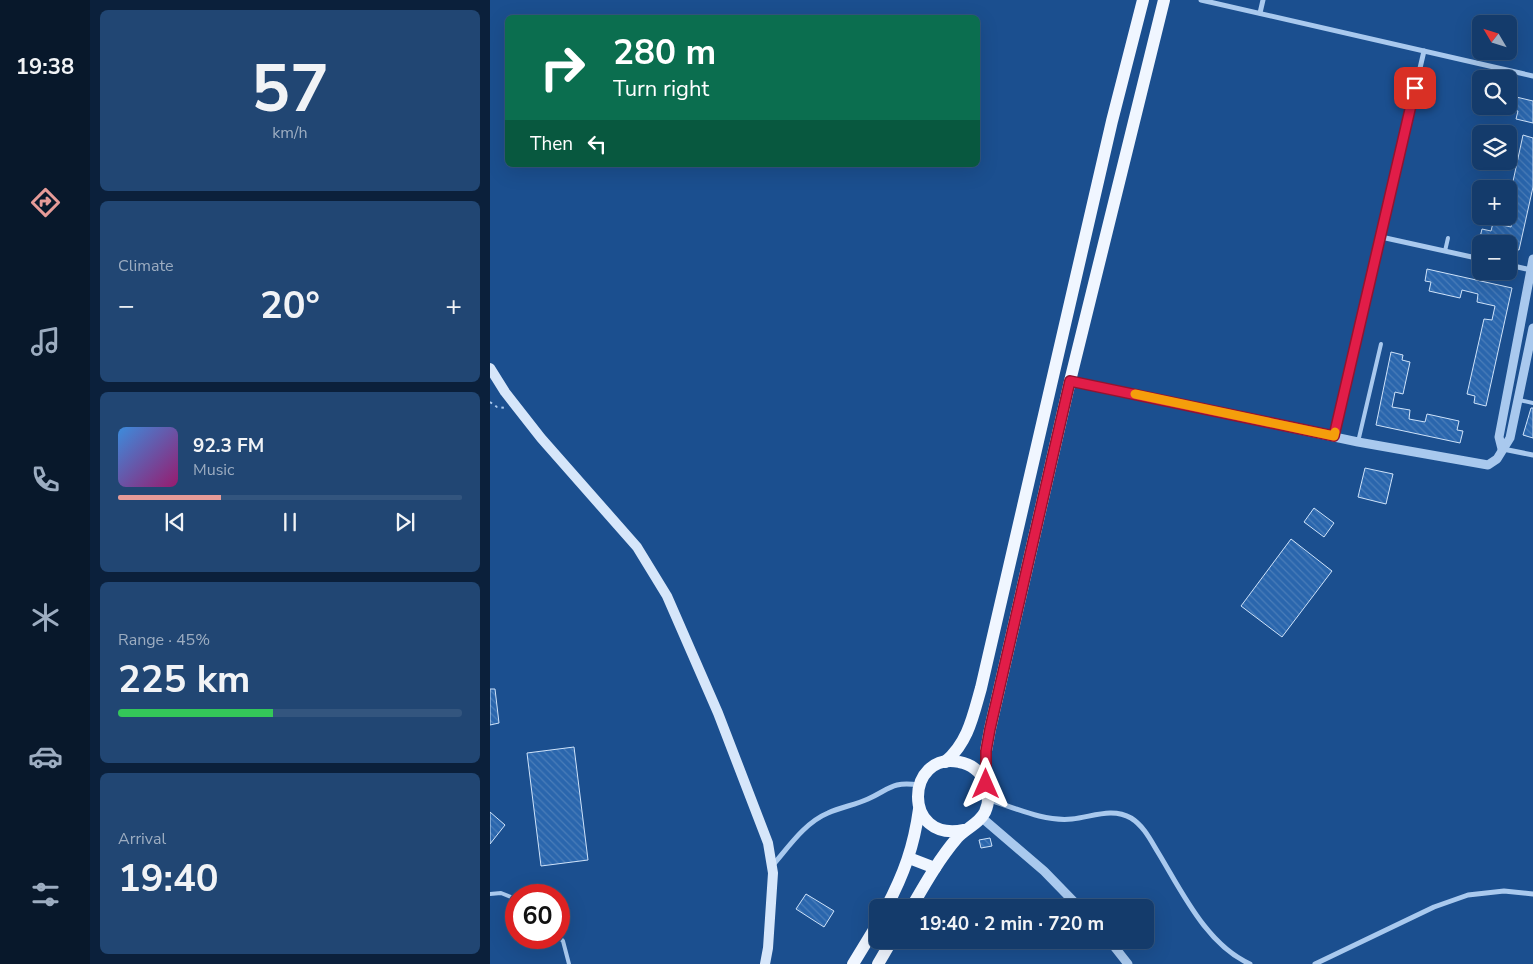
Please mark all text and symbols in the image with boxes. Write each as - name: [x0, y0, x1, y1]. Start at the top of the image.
- north arrow: [1472, 15, 1518, 60]
- map controls: [1472, 15, 1517, 280]
- text: 280 m: [613, 29, 716, 76]
- icon: right: [530, 35, 595, 100]
- text: 57: [251, 45, 329, 134]
- text: 19:38: [16, 52, 74, 82]
- pin: [1394, 67, 1436, 109]
- button: search: [1472, 70, 1517, 115]
- text: Turn right: [613, 74, 709, 104]
- icon: arrive: [1401, 74, 1429, 102]
- text: km/h: [272, 122, 308, 144]
- button: layers: [1472, 125, 1517, 170]
- icon: left: [583, 130, 611, 158]
- text: Then: [530, 131, 573, 157]
- button: +: [1472, 180, 1517, 225]
- icon: directions: [28, 185, 63, 220]
- button: −: [1472, 235, 1517, 280]
- text: Climate: [118, 255, 173, 277]
- text: 20°: [260, 280, 320, 331]
- text: −: [118, 287, 135, 325]
- text: +: [445, 287, 462, 325]
- icon: music: [28, 324, 63, 359]
- text: 92.3 FM: [193, 433, 264, 459]
- text: Music: [193, 459, 234, 481]
- icon: phone: [28, 462, 63, 497]
- icon: previous: [161, 508, 189, 536]
- icon: pause: [276, 508, 304, 536]
- icon: next: [391, 508, 419, 536]
- icon: climate: [28, 600, 63, 635]
- text: Range · 45%: [118, 629, 210, 651]
- text: 225 km: [118, 654, 250, 705]
- icon: car: [28, 739, 63, 774]
- position arrow: [959, 757, 1011, 809]
- text: Arrival: [118, 828, 166, 850]
- text: 19:40: [118, 853, 219, 904]
- icon: filters: [28, 877, 63, 912]
- speed limit sign: 60: [505, 884, 570, 949]
- text: 19:40 · 2 min · 720 m: [919, 911, 1104, 937]

